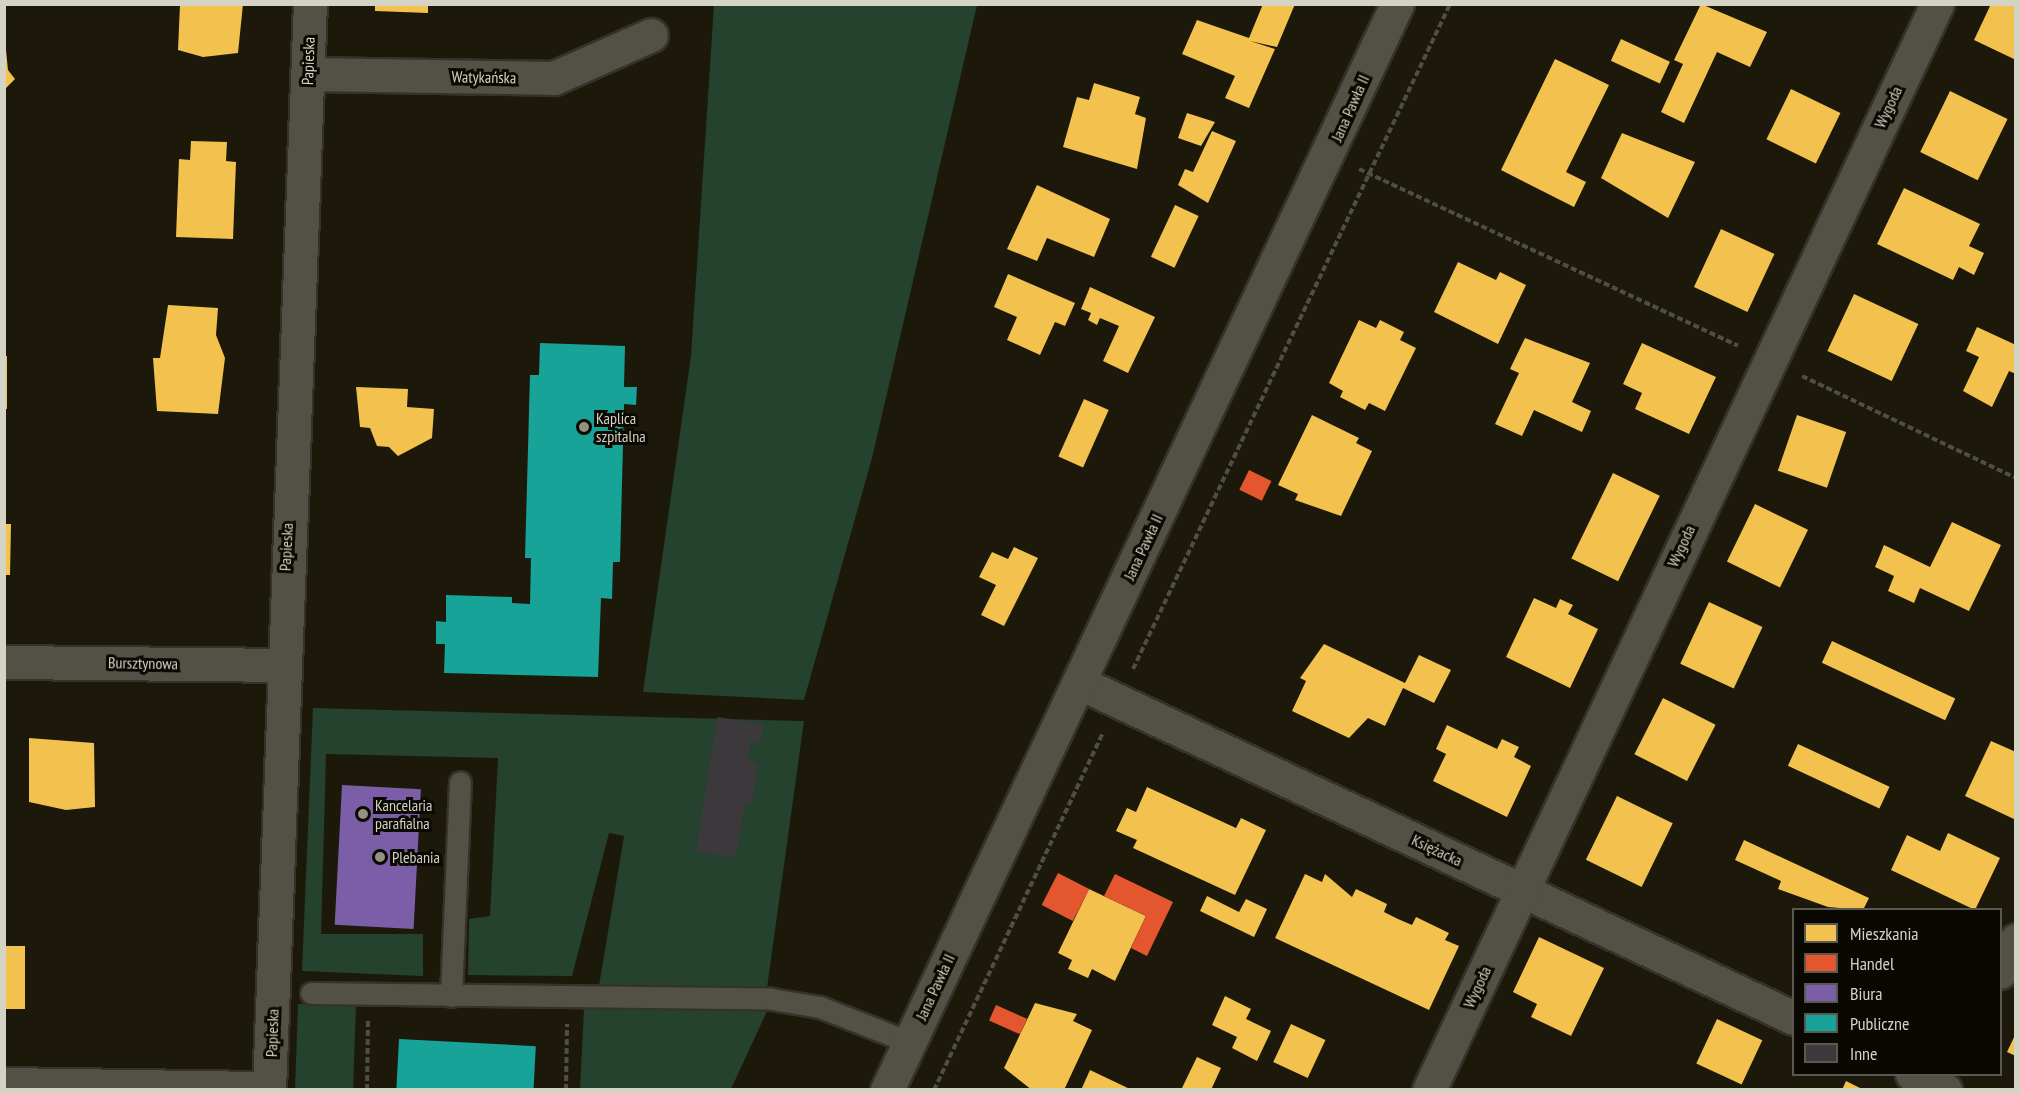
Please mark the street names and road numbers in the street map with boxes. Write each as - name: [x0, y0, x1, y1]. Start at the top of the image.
- street label: Papieska: [298, 37, 318, 85]
- street label: Watykańska: [452, 67, 516, 87]
- street label: Jana Pawła II: [1327, 72, 1373, 144]
- street label: Wygoda: [1870, 83, 1906, 131]
- street label: Jana Pawła II: [1119, 511, 1167, 583]
- street label: Papieska: [275, 522, 297, 572]
- street label: Wygoda: [1663, 522, 1699, 570]
- street label: Bursztynowa: [108, 653, 178, 673]
- street label: Księżacka: [1409, 830, 1465, 870]
- street label: Jana Pawła II: [911, 951, 959, 1023]
- street label: Wygoda: [1459, 963, 1495, 1011]
- street label: Papieska: [262, 1009, 282, 1057]

